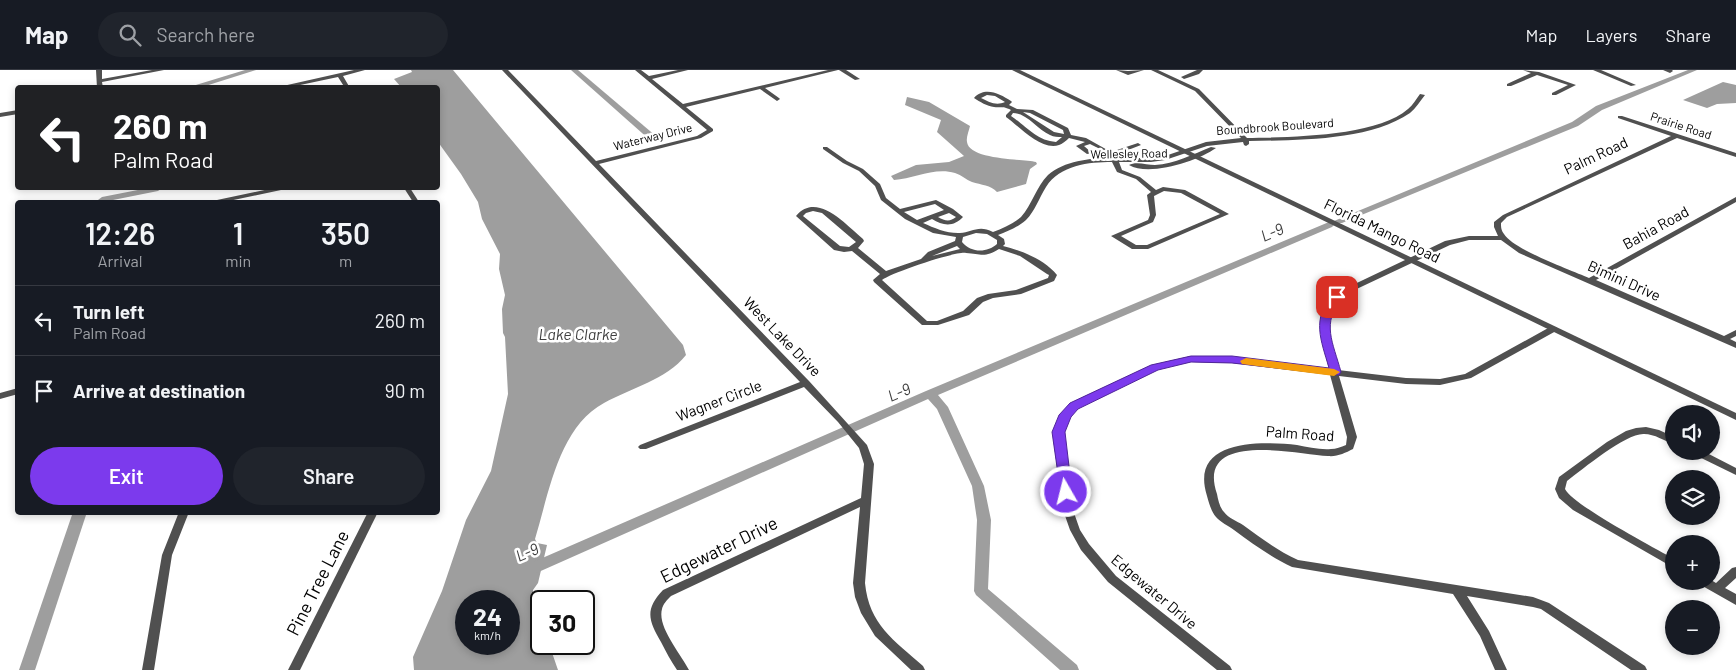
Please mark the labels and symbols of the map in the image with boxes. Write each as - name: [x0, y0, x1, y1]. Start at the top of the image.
- street label: Prairie Road: [1649, 109, 1714, 142]
- street label: Boundbrook Boulevard: [1216, 115, 1334, 137]
- street label: Waterway Drive: [612, 119, 694, 153]
- street label: Palm Road: [1561, 132, 1630, 178]
- street label: Wellesley Road: [1090, 145, 1168, 161]
- street label: Florida Mango Road: [1321, 194, 1444, 266]
- street label: Bahia Road: [1619, 202, 1692, 253]
- water label: L-9: [1257, 218, 1286, 245]
- street label: Bimini Drive: [1585, 256, 1664, 304]
- pin: [1316, 276, 1358, 318]
- street label: West Lake Drive: [740, 293, 825, 380]
- water label: Lake Clarke: [539, 324, 618, 343]
- street label: Wagner Circle: [673, 376, 764, 425]
- water label: L-9: [884, 378, 913, 405]
- street label: Palm Road: [1265, 422, 1335, 444]
- position arrow: [1039, 465, 1091, 517]
- street label: Edgewater Drive: [656, 511, 781, 587]
- street label: Pine Tree Lane: [281, 526, 353, 639]
- water label: L-9: [512, 538, 541, 565]
- street label: Edgewater Drive: [1108, 550, 1201, 632]
- speed limit sign: 30: [530, 590, 595, 655]

